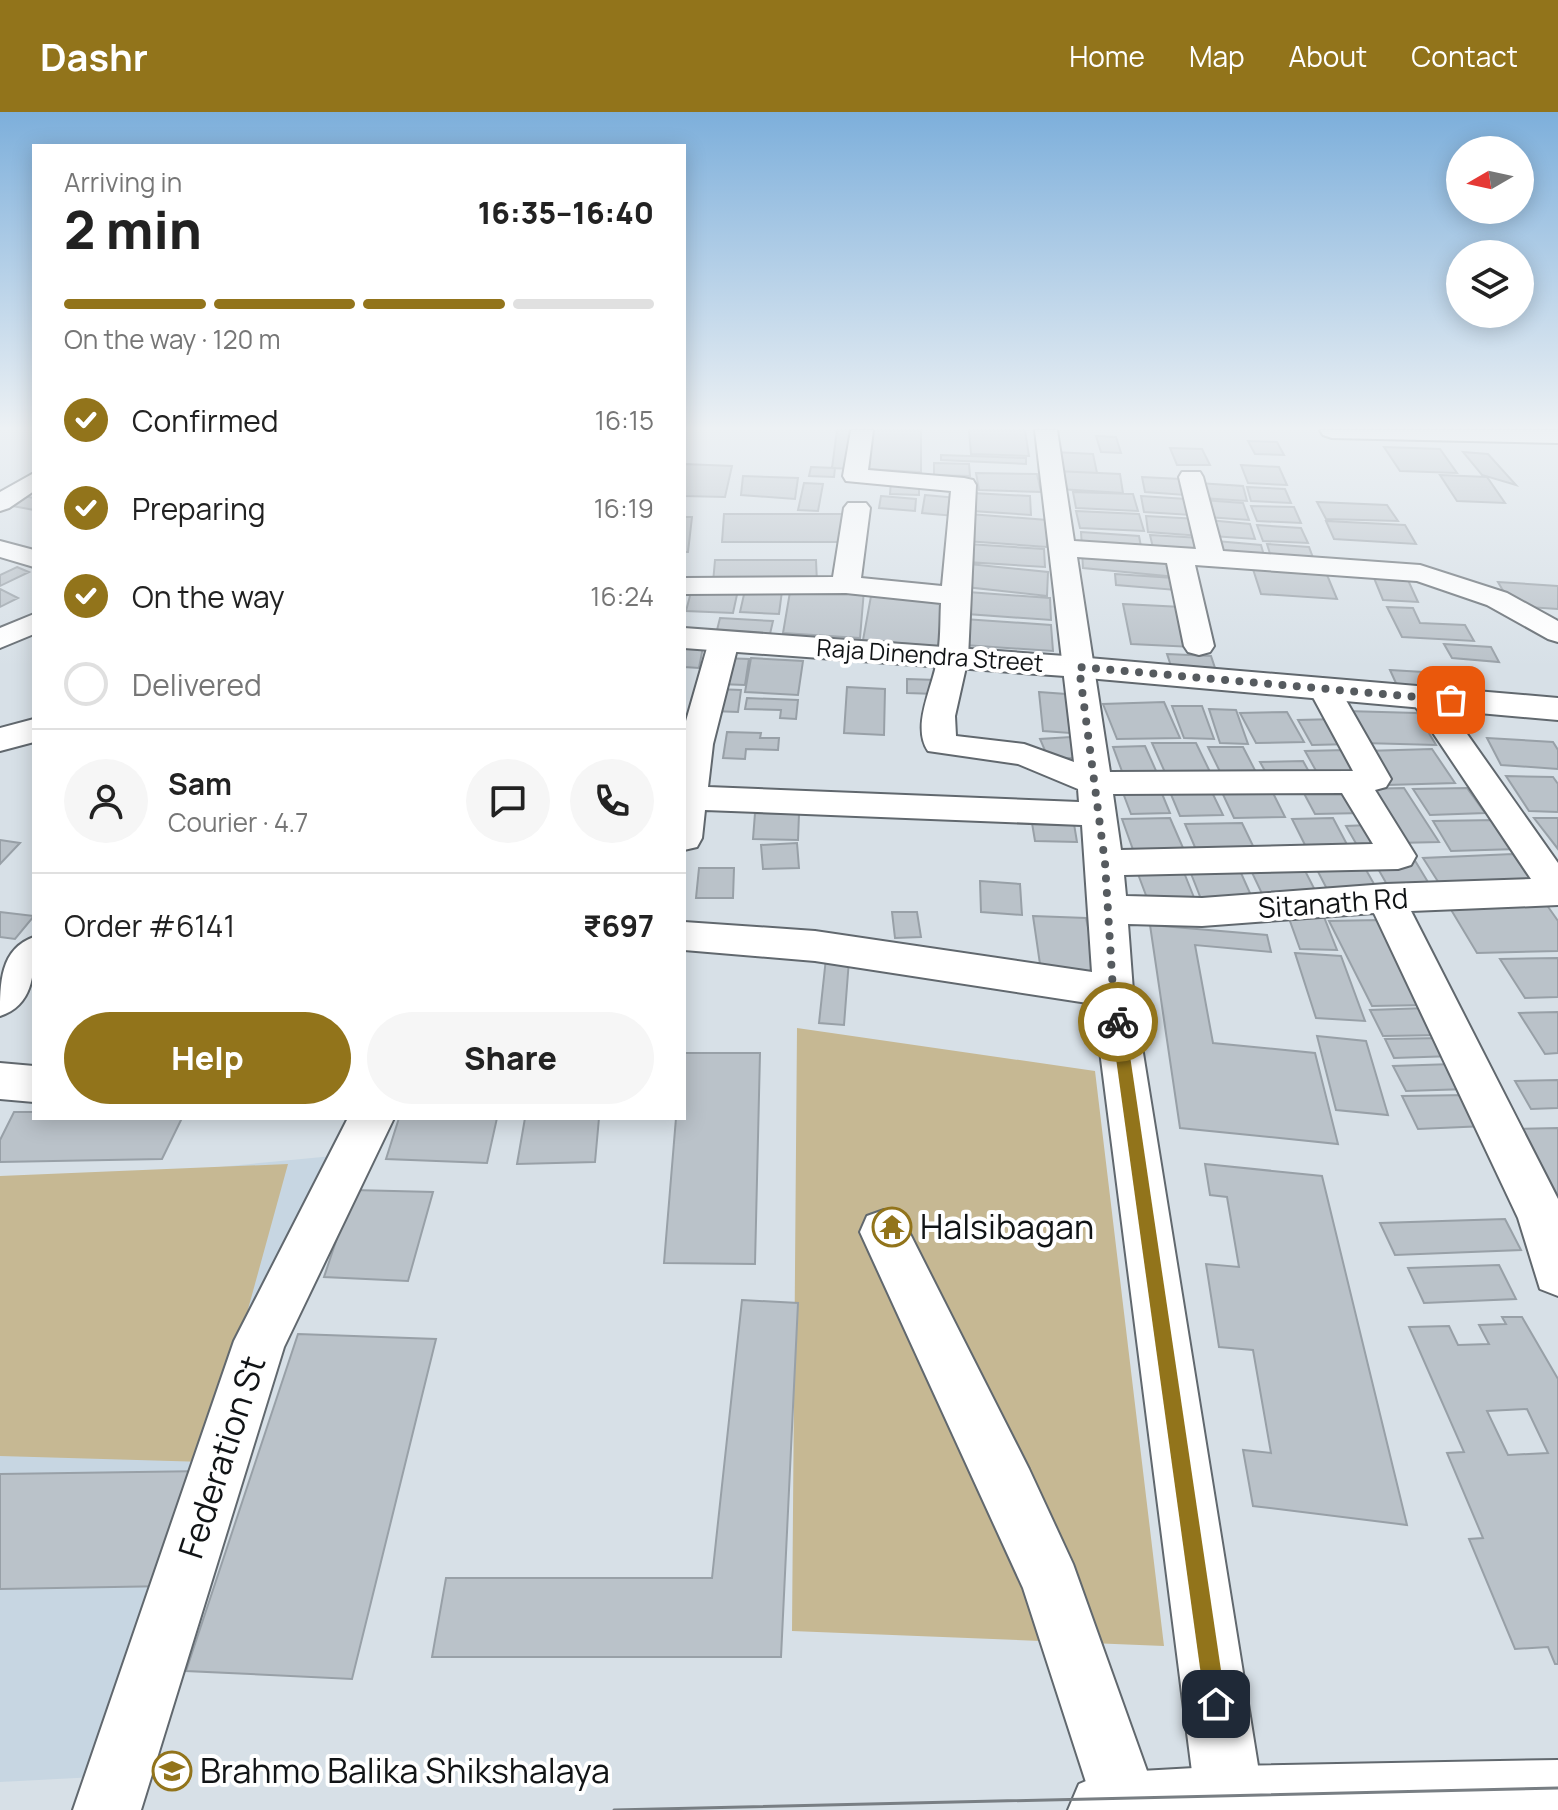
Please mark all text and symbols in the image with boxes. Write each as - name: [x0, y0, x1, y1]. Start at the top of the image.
- text: Dashr: [40, 30, 148, 82]
- text: Home: [1069, 37, 1145, 75]
- text: Map: [1189, 37, 1245, 75]
- text: About: [1289, 37, 1367, 75]
- text: Contact: [1411, 37, 1518, 75]
- north arrow: [1446, 136, 1534, 224]
- map controls: [1446, 136, 1534, 328]
- text: Arriving in: [64, 164, 182, 200]
- text: 16:35–16:40: [478, 192, 654, 233]
- text: 2 min: [64, 194, 202, 265]
- button: layers: [1446, 240, 1534, 328]
- text: On the way · 120 m: [64, 321, 281, 357]
- icon: check: [64, 398, 108, 442]
- text: Confirmed: [132, 400, 279, 441]
- text: 16:15: [595, 402, 654, 438]
- icon: check: [64, 486, 108, 530]
- text: Preparing: [132, 488, 266, 529]
- text: 16:19: [594, 490, 654, 526]
- icon: check: [64, 574, 108, 618]
- text: On the way: [132, 576, 285, 617]
- text: 16:24: [590, 578, 654, 614]
- street label: Raja Dinendra Street: [816, 630, 1045, 679]
- text: Delivered: [132, 664, 262, 705]
- pin: [1417, 666, 1485, 734]
- icon: bag: [1429, 678, 1473, 722]
- button: person: [64, 759, 148, 843]
- button: chat: [466, 759, 550, 843]
- button: phone: [570, 759, 654, 843]
- text: Sam: [168, 763, 232, 804]
- text: Courier · 4.7: [168, 804, 308, 840]
- street label: Sitanath Rd: [1257, 878, 1409, 926]
- text: Order #6141: [64, 905, 235, 946]
- text: ₹697: [583, 905, 654, 946]
- courier: [1078, 982, 1158, 1062]
- icon: bike: [1096, 1000, 1140, 1044]
- button: Help: [64, 1012, 351, 1104]
- button: Share: [367, 1012, 654, 1104]
- place label: Halsibagan: [920, 1203, 1094, 1249]
- temple icon: Halsibagan: [871, 1206, 913, 1248]
- street label: Federation St: [167, 1350, 275, 1564]
- pin: [1182, 1670, 1250, 1738]
- icon: home: [1194, 1682, 1238, 1726]
- place label: Brahmo Balika Shikshalaya: [200, 1747, 610, 1793]
- school or university icon: Brahmo Balika Shikshalaya: [151, 1750, 193, 1792]

